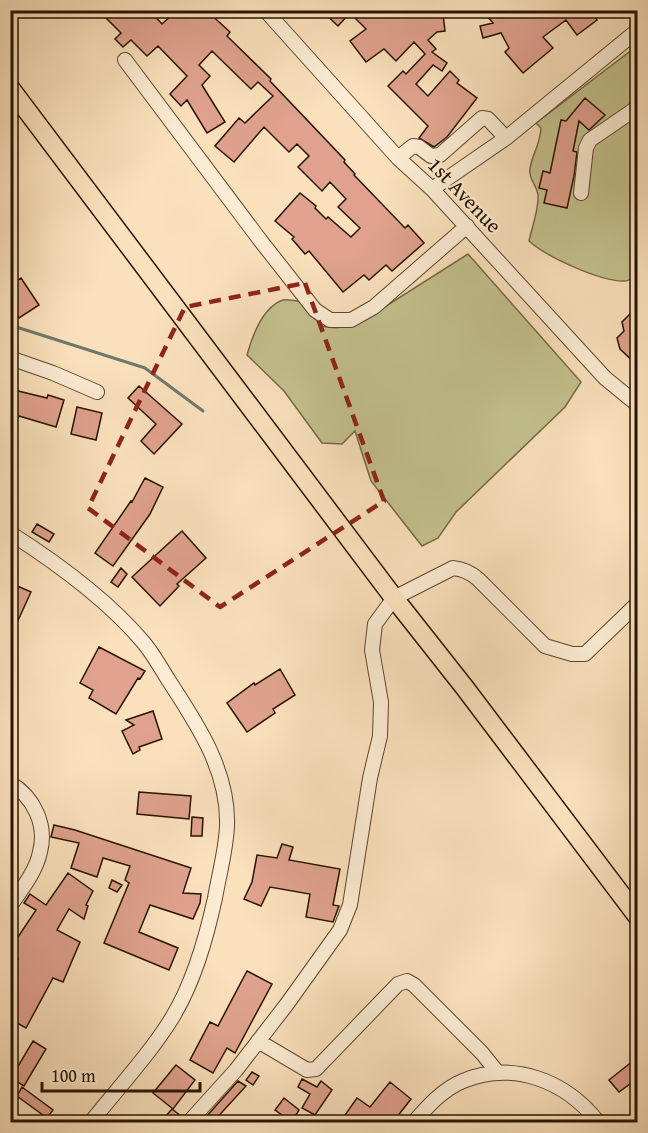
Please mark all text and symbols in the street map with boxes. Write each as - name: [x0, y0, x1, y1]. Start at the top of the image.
- street label: 1st Avenue: [421, 150, 509, 240]
- scale bar: [42, 1055, 200, 1093]
- text: 100 m: [51, 1062, 96, 1089]

